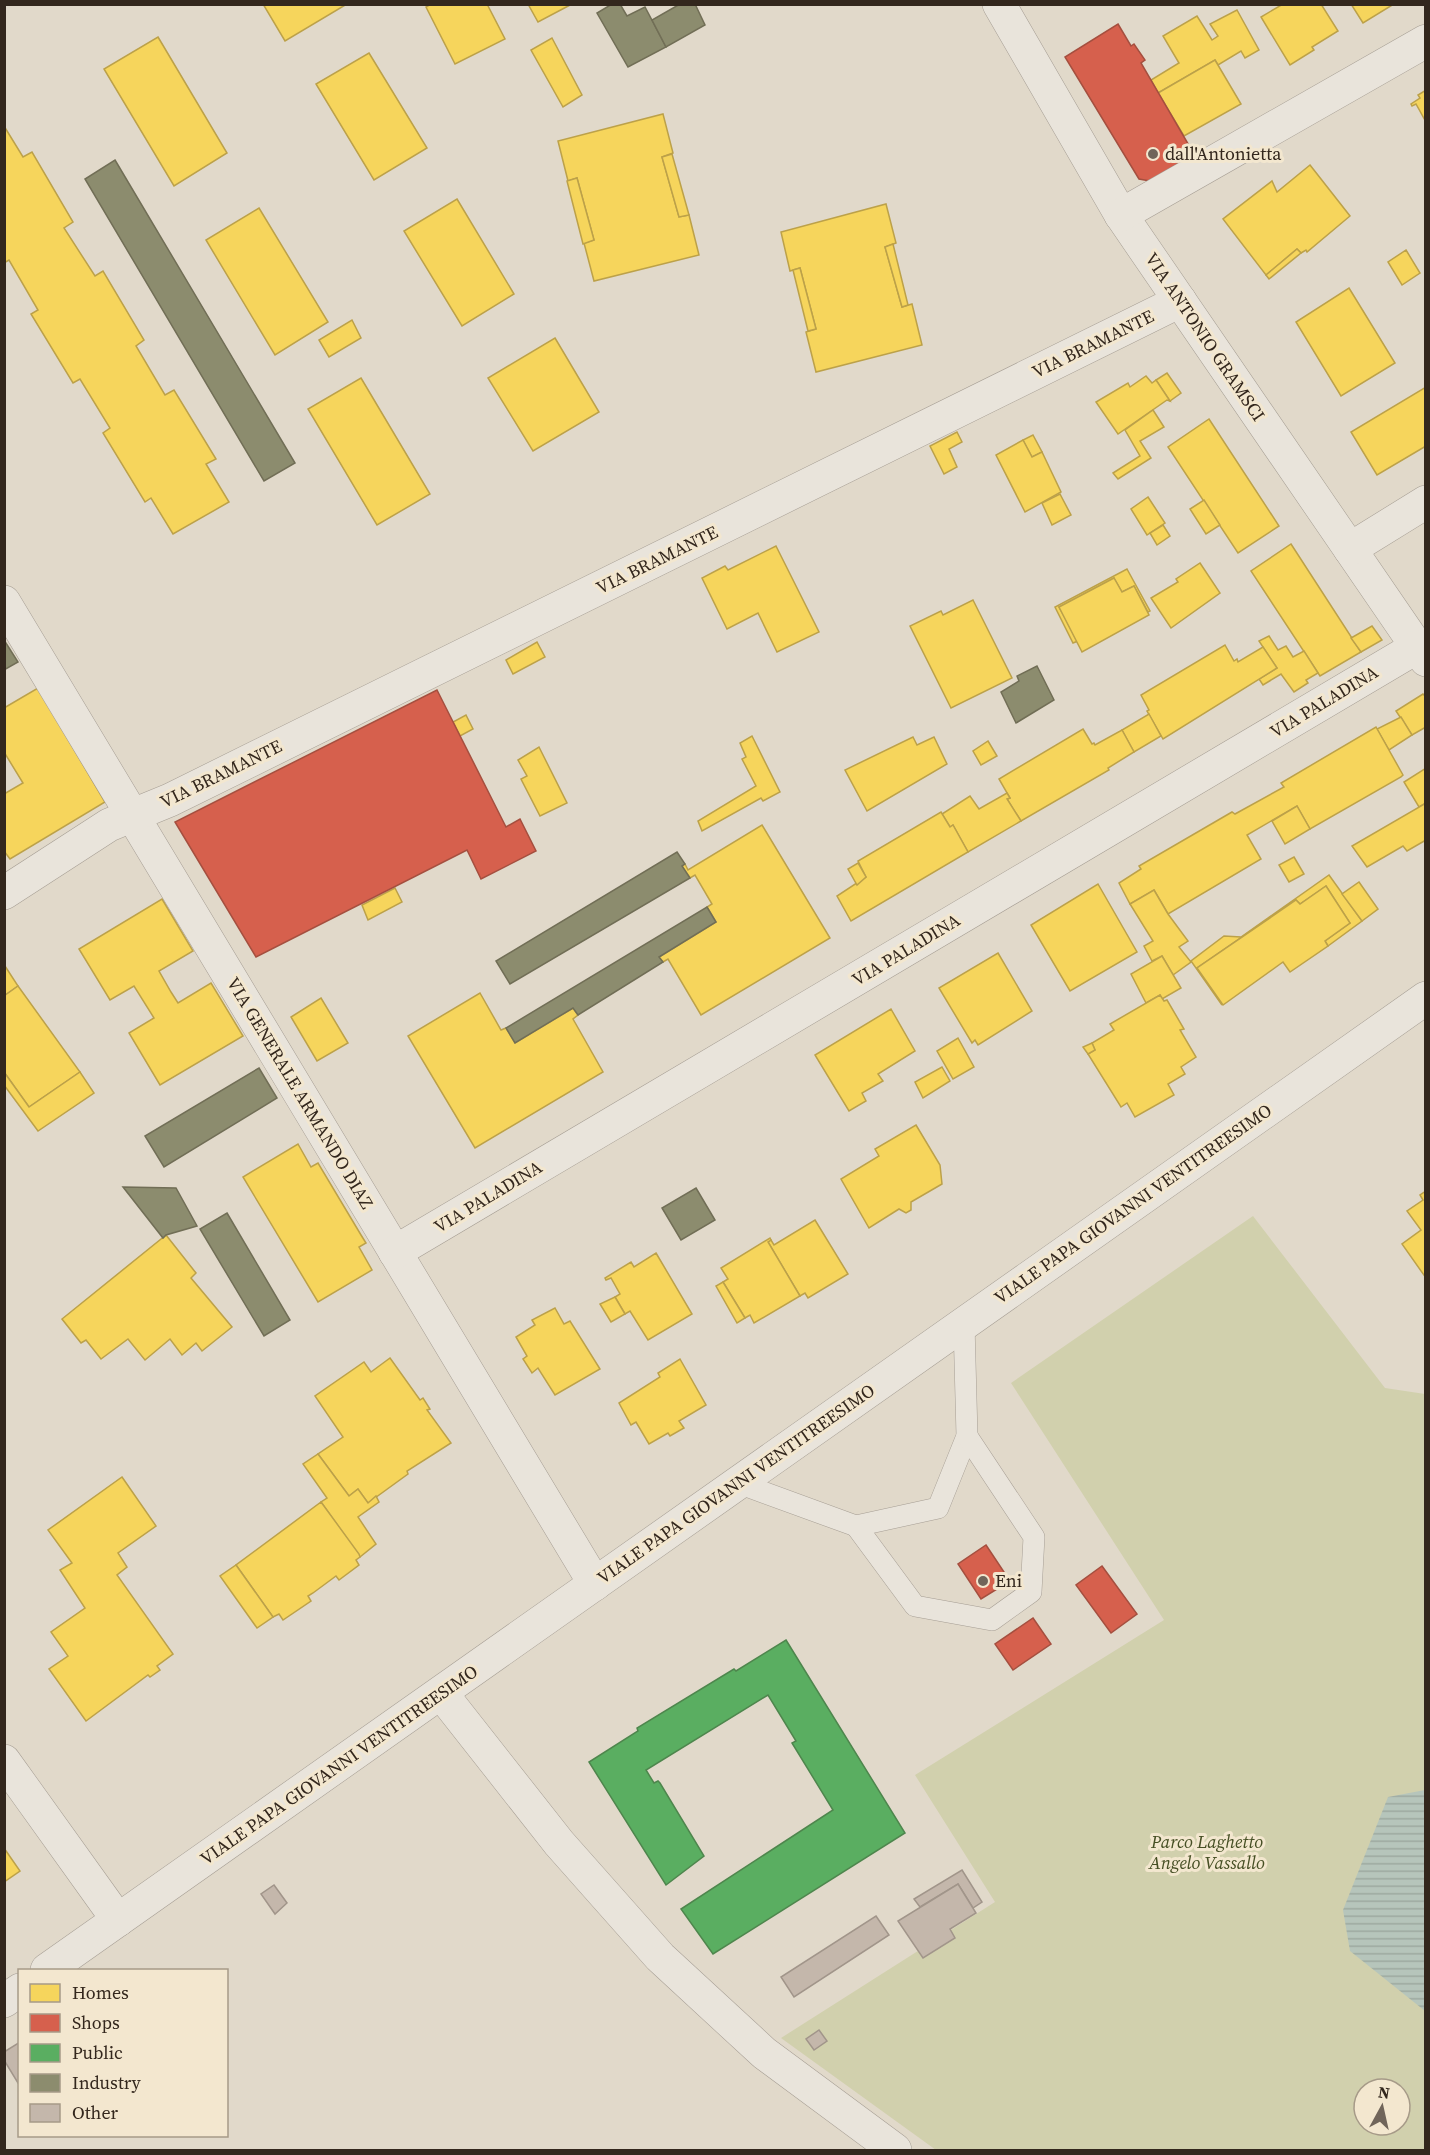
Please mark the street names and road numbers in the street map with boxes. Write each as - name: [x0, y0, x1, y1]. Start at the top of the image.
- street label: VIA ANTONIO GRAMSCI: [1140, 247, 1271, 426]
- street label: VIA BRAMANTE: [1028, 303, 1158, 384]
- street label: VIA BRAMANTE: [592, 519, 722, 600]
- street label: VIA PALADINA: [1265, 659, 1383, 744]
- street label: VIA BRAMANTE: [156, 733, 286, 814]
- street label: VIA PALADINA: [847, 907, 965, 992]
- street label: VIA GENERALE ARMANDO DIAZ: [221, 972, 380, 1213]
- street label: VIALE PAPA GIOVANNI VENTITREESIMO: [989, 1098, 1277, 1310]
- street label: VIA PALADINA: [429, 1154, 547, 1239]
- street label: VIALE PAPA GIOVANNI VENTITREESIMO: [592, 1378, 880, 1590]
- street label: VIALE PAPA GIOVANNI VENTITREESIMO: [195, 1659, 483, 1871]

